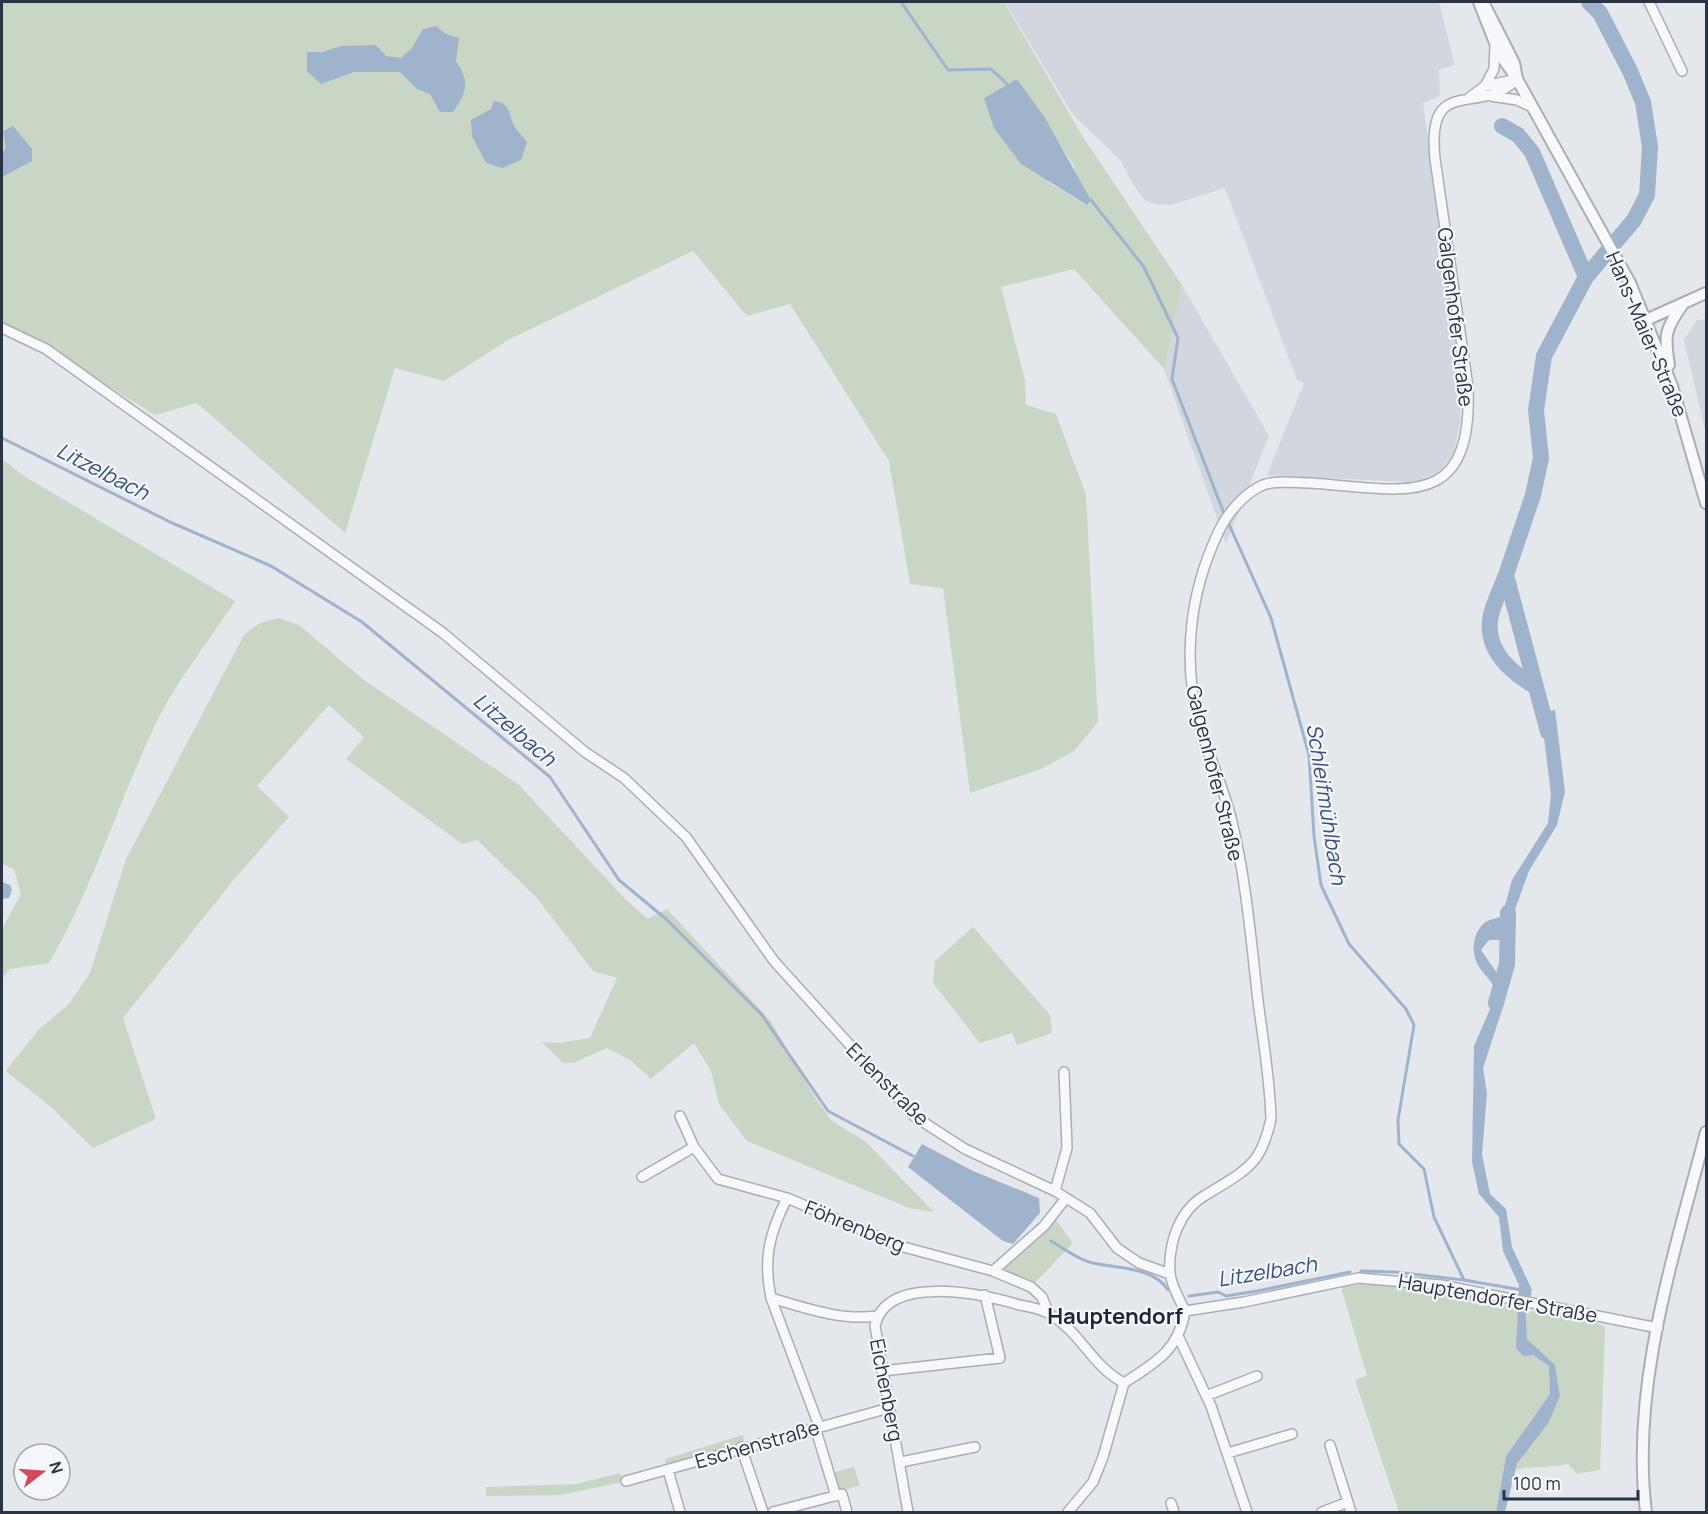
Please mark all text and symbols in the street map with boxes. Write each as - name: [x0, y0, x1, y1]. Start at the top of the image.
- street label: Galgenhofer Straße: [1432, 226, 1480, 408]
- street label: Hans-Maier-Straße: [1600, 247, 1694, 421]
- water label: Litzelbach: [52, 436, 155, 507]
- street label: Galgenhofer Straße: [1180, 682, 1250, 864]
- water label: Litzelbach: [468, 686, 563, 773]
- water label: Schleifmühlbach: [1300, 722, 1354, 888]
- street label: Erlenstraße: [841, 1037, 935, 1131]
- street label: Föhrenberg: [801, 1194, 909, 1258]
- water label: Litzelbach: [1216, 1249, 1320, 1293]
- street label: Hauptendorfer Straße: [1396, 1267, 1600, 1329]
- district label: Hauptendorf: [1047, 1301, 1183, 1331]
- street label: Eichenberg: [864, 1336, 910, 1444]
- street label: Eschenstraße: [692, 1413, 822, 1475]
- north arrow: [12, 1442, 72, 1502]
- text: N: [44, 1459, 69, 1476]
- scale bar: [1504, 1463, 1638, 1501]
- text: 100 m: [1513, 1471, 1561, 1495]

